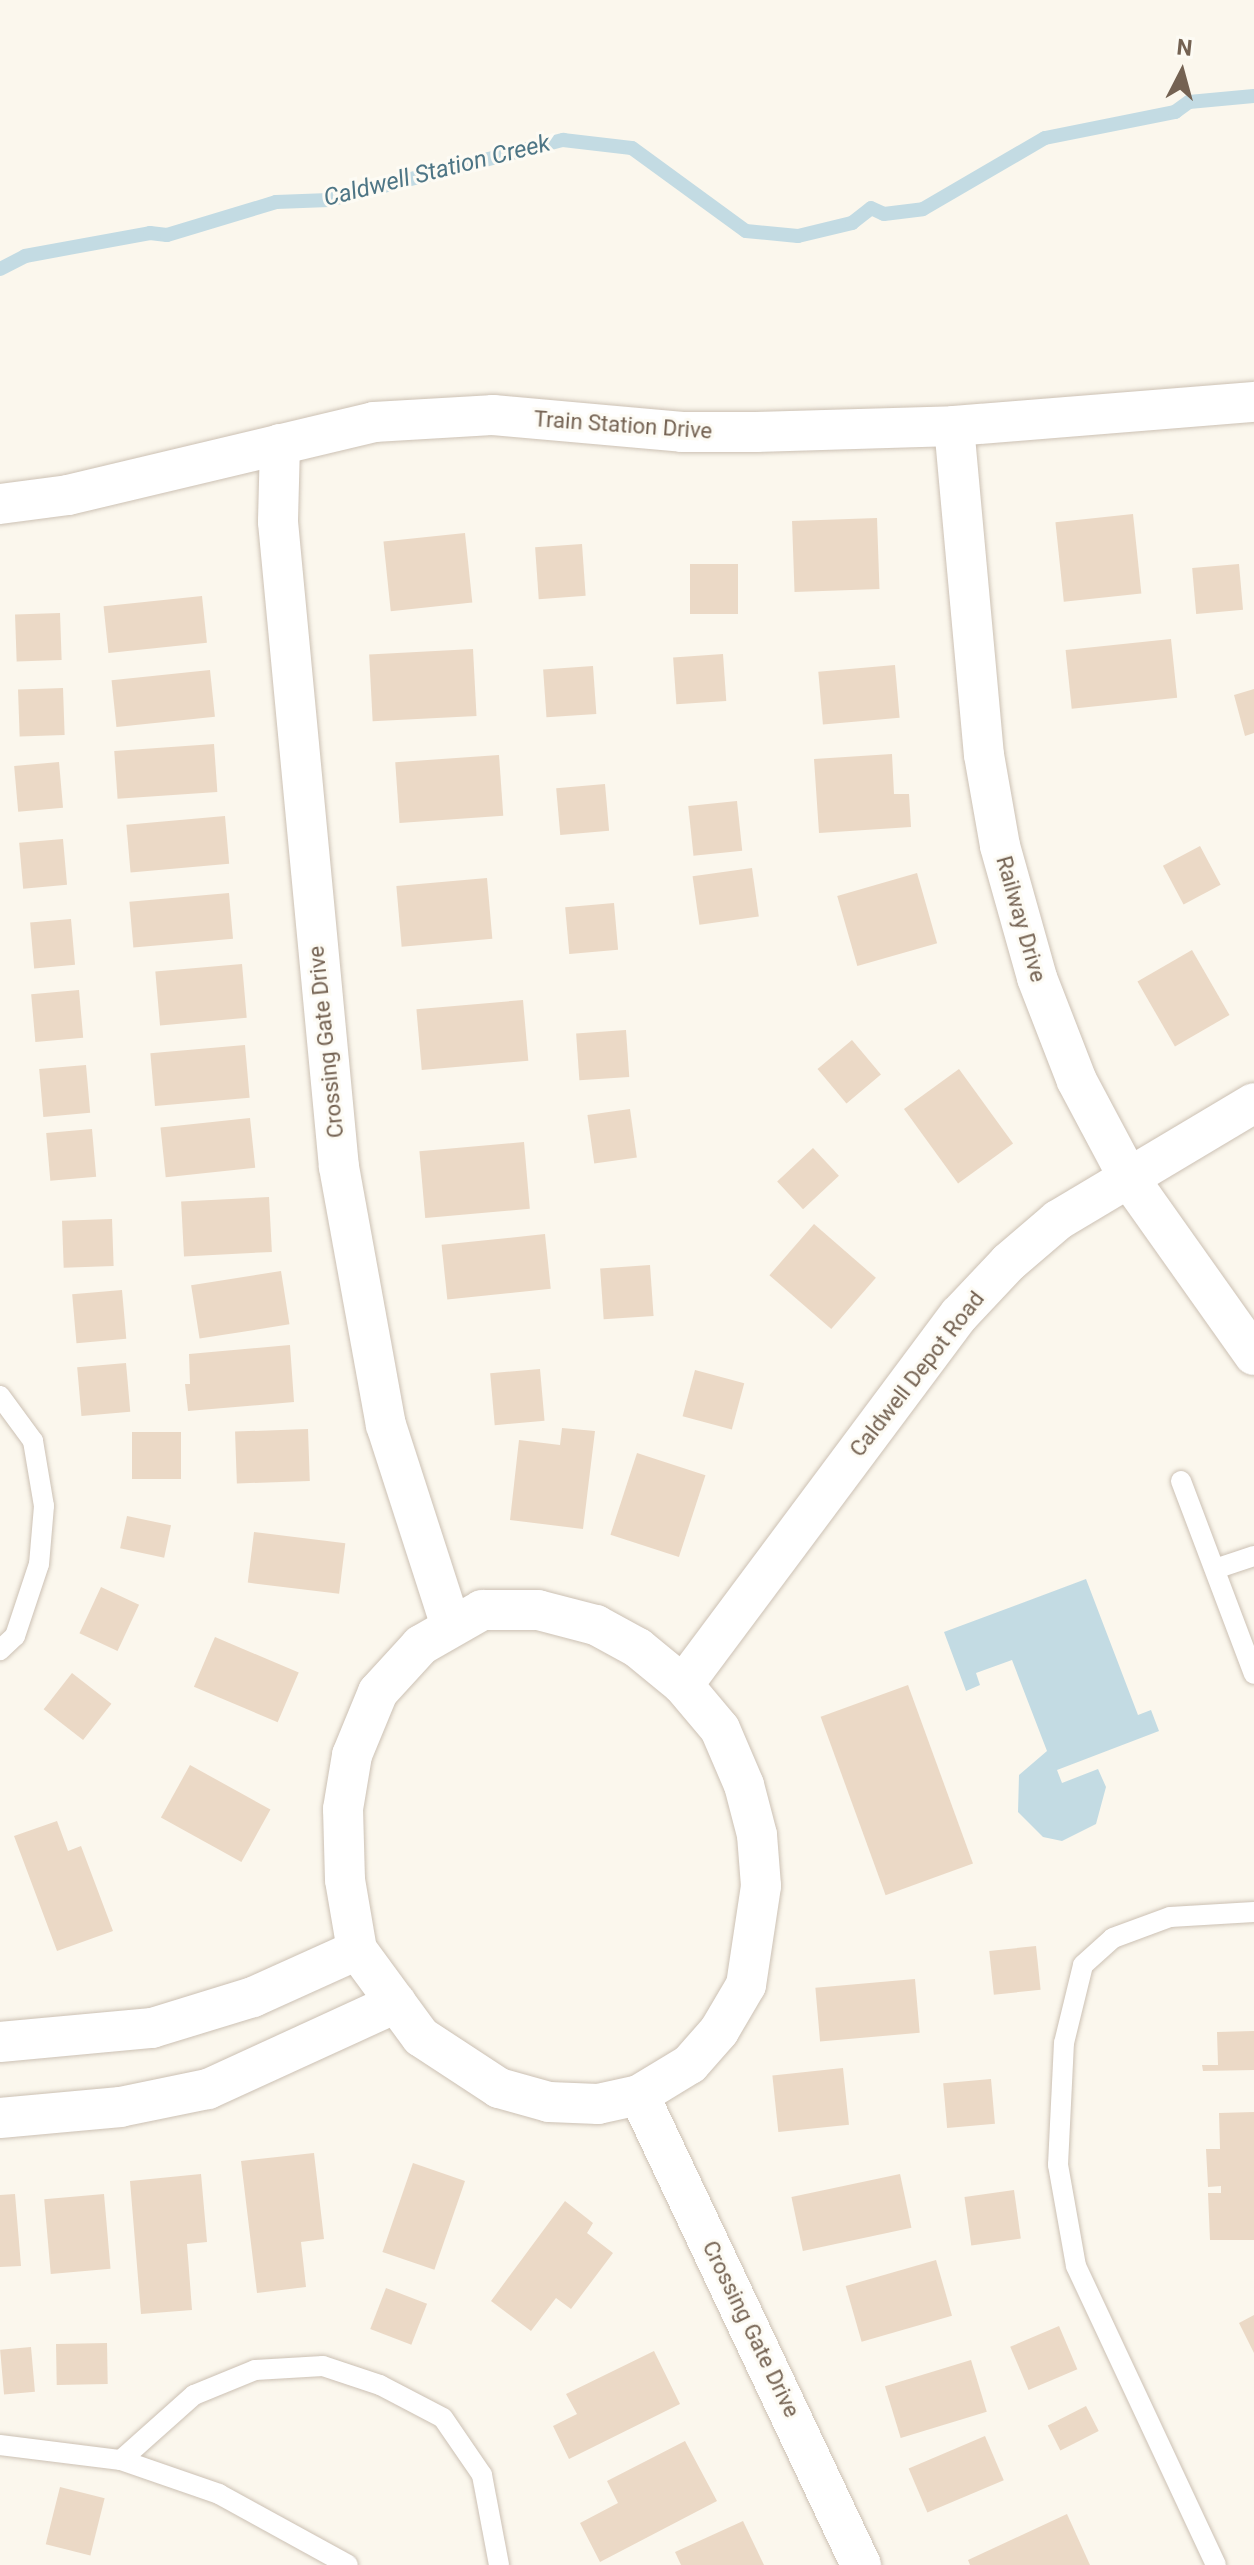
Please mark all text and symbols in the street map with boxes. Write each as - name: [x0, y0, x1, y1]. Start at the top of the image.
- north arrow: [1142, 32, 1222, 112]
- text: N: [1176, 34, 1194, 61]
- water label: Caldwell Station Creek: [321, 129, 553, 213]
- street label: Train Station Drive: [533, 406, 713, 444]
- street label: Railway Drive: [990, 853, 1052, 985]
- street label: Crossing Gate Drive: [303, 945, 349, 1139]
- street label: Caldwell Depot Road: [844, 1286, 990, 1462]
- street label: Crossing Gate Drive: [697, 2237, 805, 2421]

